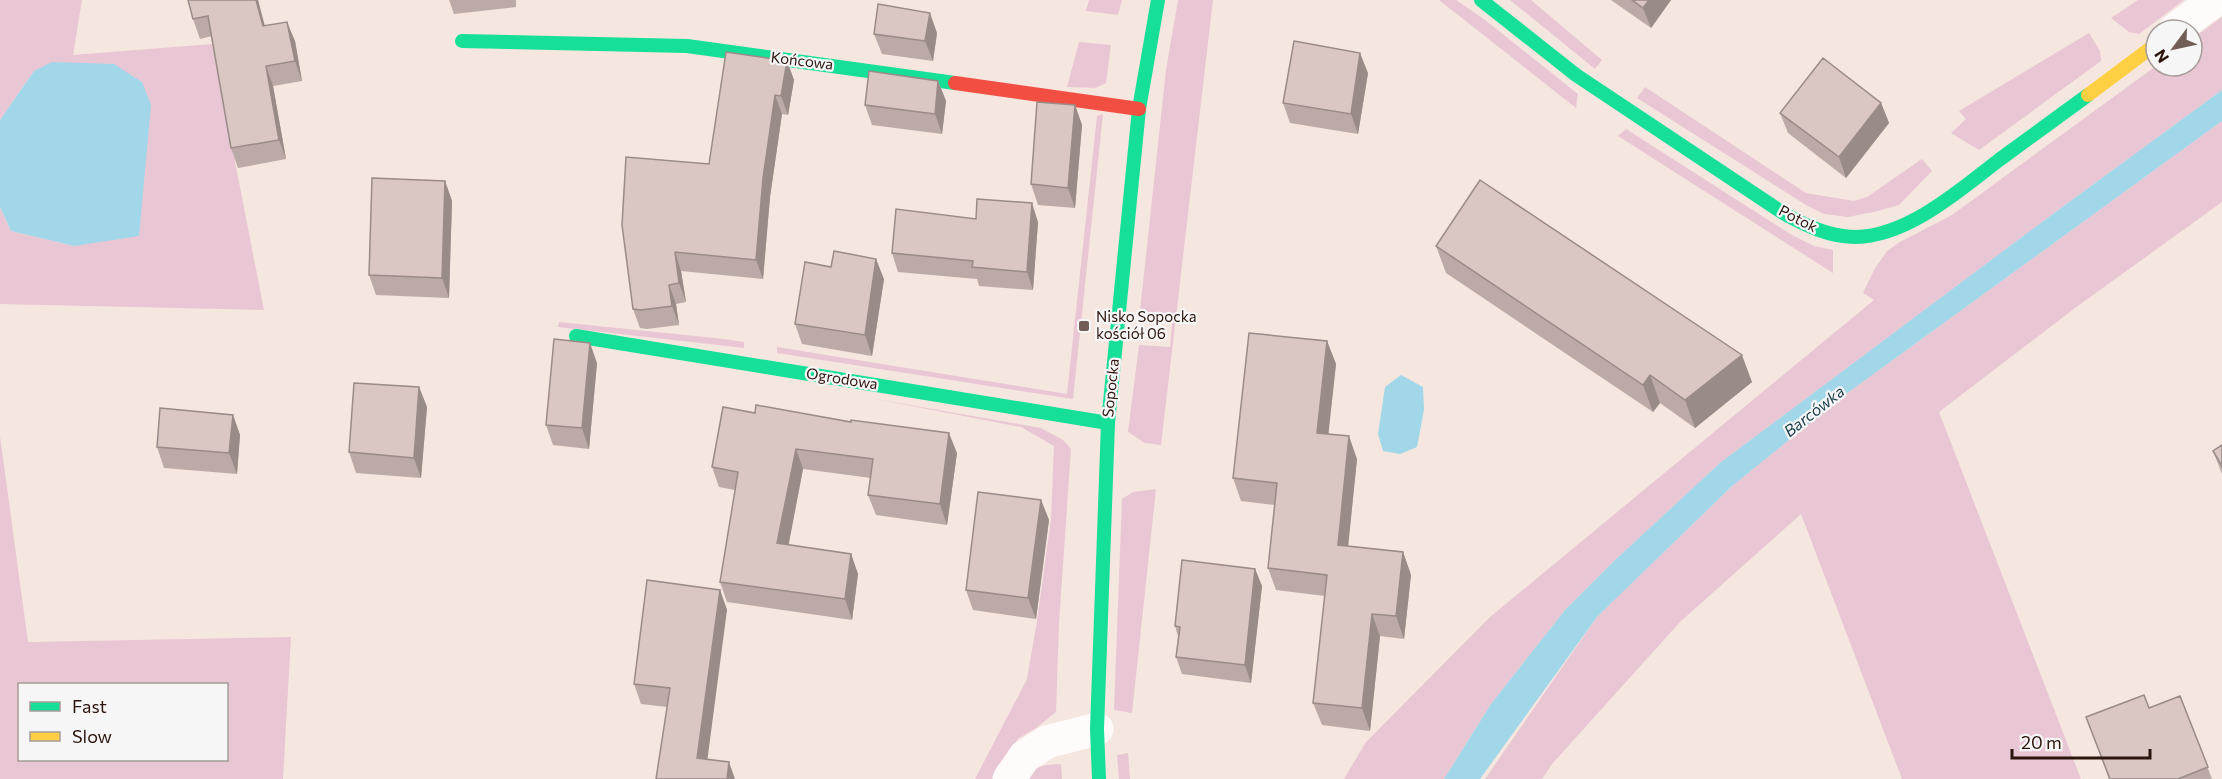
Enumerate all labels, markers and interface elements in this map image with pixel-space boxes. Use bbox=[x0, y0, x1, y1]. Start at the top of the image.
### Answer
north arrow bbox=[2144, 18, 2204, 78]
text: N bbox=[2150, 46, 2172, 67]
street label: Końcowa bbox=[770, 47, 834, 73]
street label: Potok bbox=[1776, 201, 1821, 235]
place label: Nisko Sopocka kościół 06 bbox=[1096, 307, 1197, 342]
marker: Nisko Sopocka kościół 06 bbox=[1077, 319, 1091, 333]
street label: Sopocka bbox=[1098, 358, 1122, 418]
street label: Ogrodowa bbox=[805, 363, 879, 393]
water label: Barcówka bbox=[1780, 381, 1848, 440]
legend bbox=[18, 683, 228, 761]
text: Fast bbox=[72, 695, 107, 717]
scale bar bbox=[2012, 722, 2150, 760]
text: Slow bbox=[72, 725, 112, 747]
text: 20 m bbox=[2021, 731, 2062, 753]

